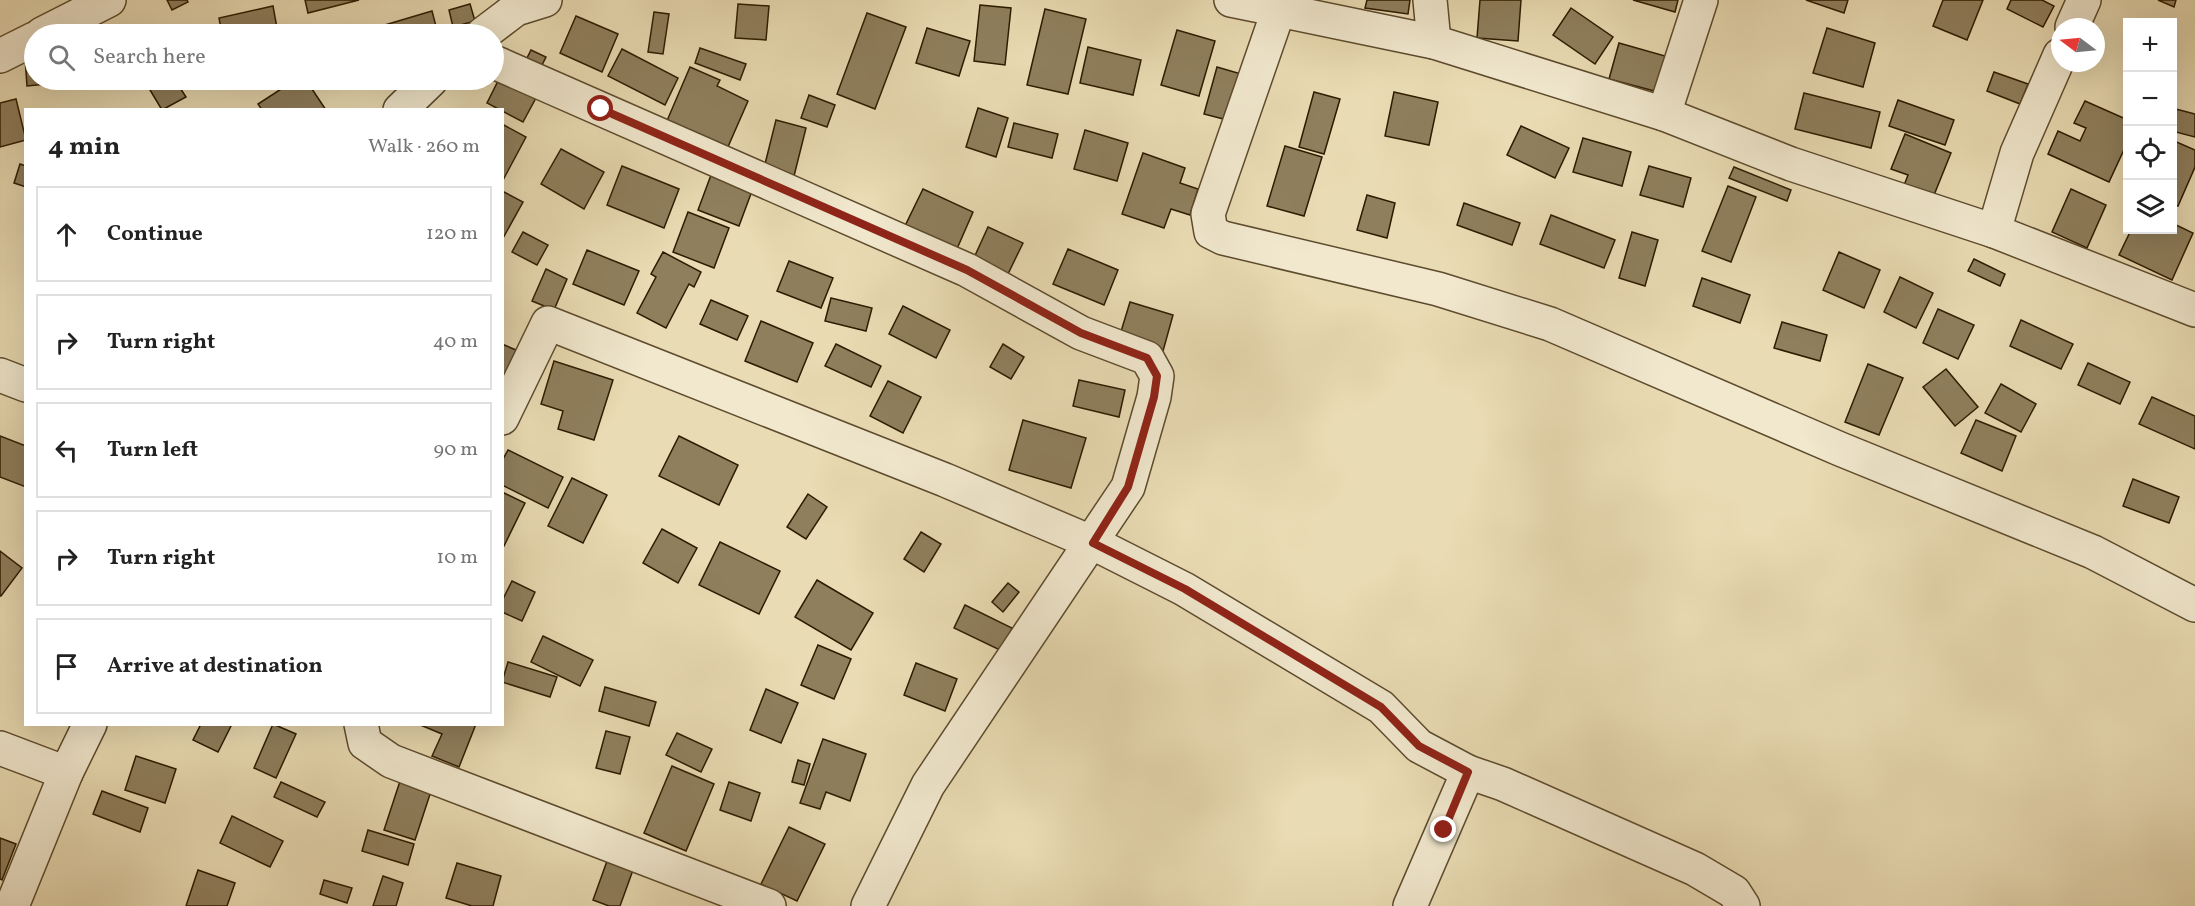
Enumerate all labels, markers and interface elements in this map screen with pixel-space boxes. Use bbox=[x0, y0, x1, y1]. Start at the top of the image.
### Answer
north arrow bbox=[2051, 18, 2105, 72]
map controls bbox=[2123, 18, 2177, 234]
button: + bbox=[2123, 18, 2177, 72]
search box bbox=[24, 24, 504, 90]
icon: search bbox=[45, 41, 78, 74]
text: Search here bbox=[93, 42, 206, 73]
button: − bbox=[2123, 72, 2177, 126]
route start bbox=[587, 95, 613, 121]
button: locate bbox=[2123, 126, 2177, 180]
text: 4 min bbox=[48, 129, 120, 165]
text: Walk · 260 m bbox=[368, 133, 480, 161]
button: layers bbox=[2123, 180, 2177, 234]
icon: ahead bbox=[50, 218, 83, 251]
text: Continue bbox=[107, 219, 203, 250]
text: 120 m bbox=[426, 220, 478, 248]
icon: right bbox=[50, 326, 83, 359]
text: Turn right bbox=[107, 327, 215, 358]
text: 40 m bbox=[433, 328, 478, 356]
icon: left bbox=[50, 434, 83, 467]
text: Turn left bbox=[107, 435, 198, 466]
text: 90 m bbox=[434, 436, 478, 464]
icon: right bbox=[50, 542, 83, 575]
text: Turn right bbox=[107, 543, 215, 574]
text: 10 m bbox=[437, 544, 478, 572]
icon: arrive bbox=[50, 650, 83, 683]
text: Arrive at destination bbox=[107, 651, 323, 682]
route end bbox=[1430, 816, 1456, 842]

